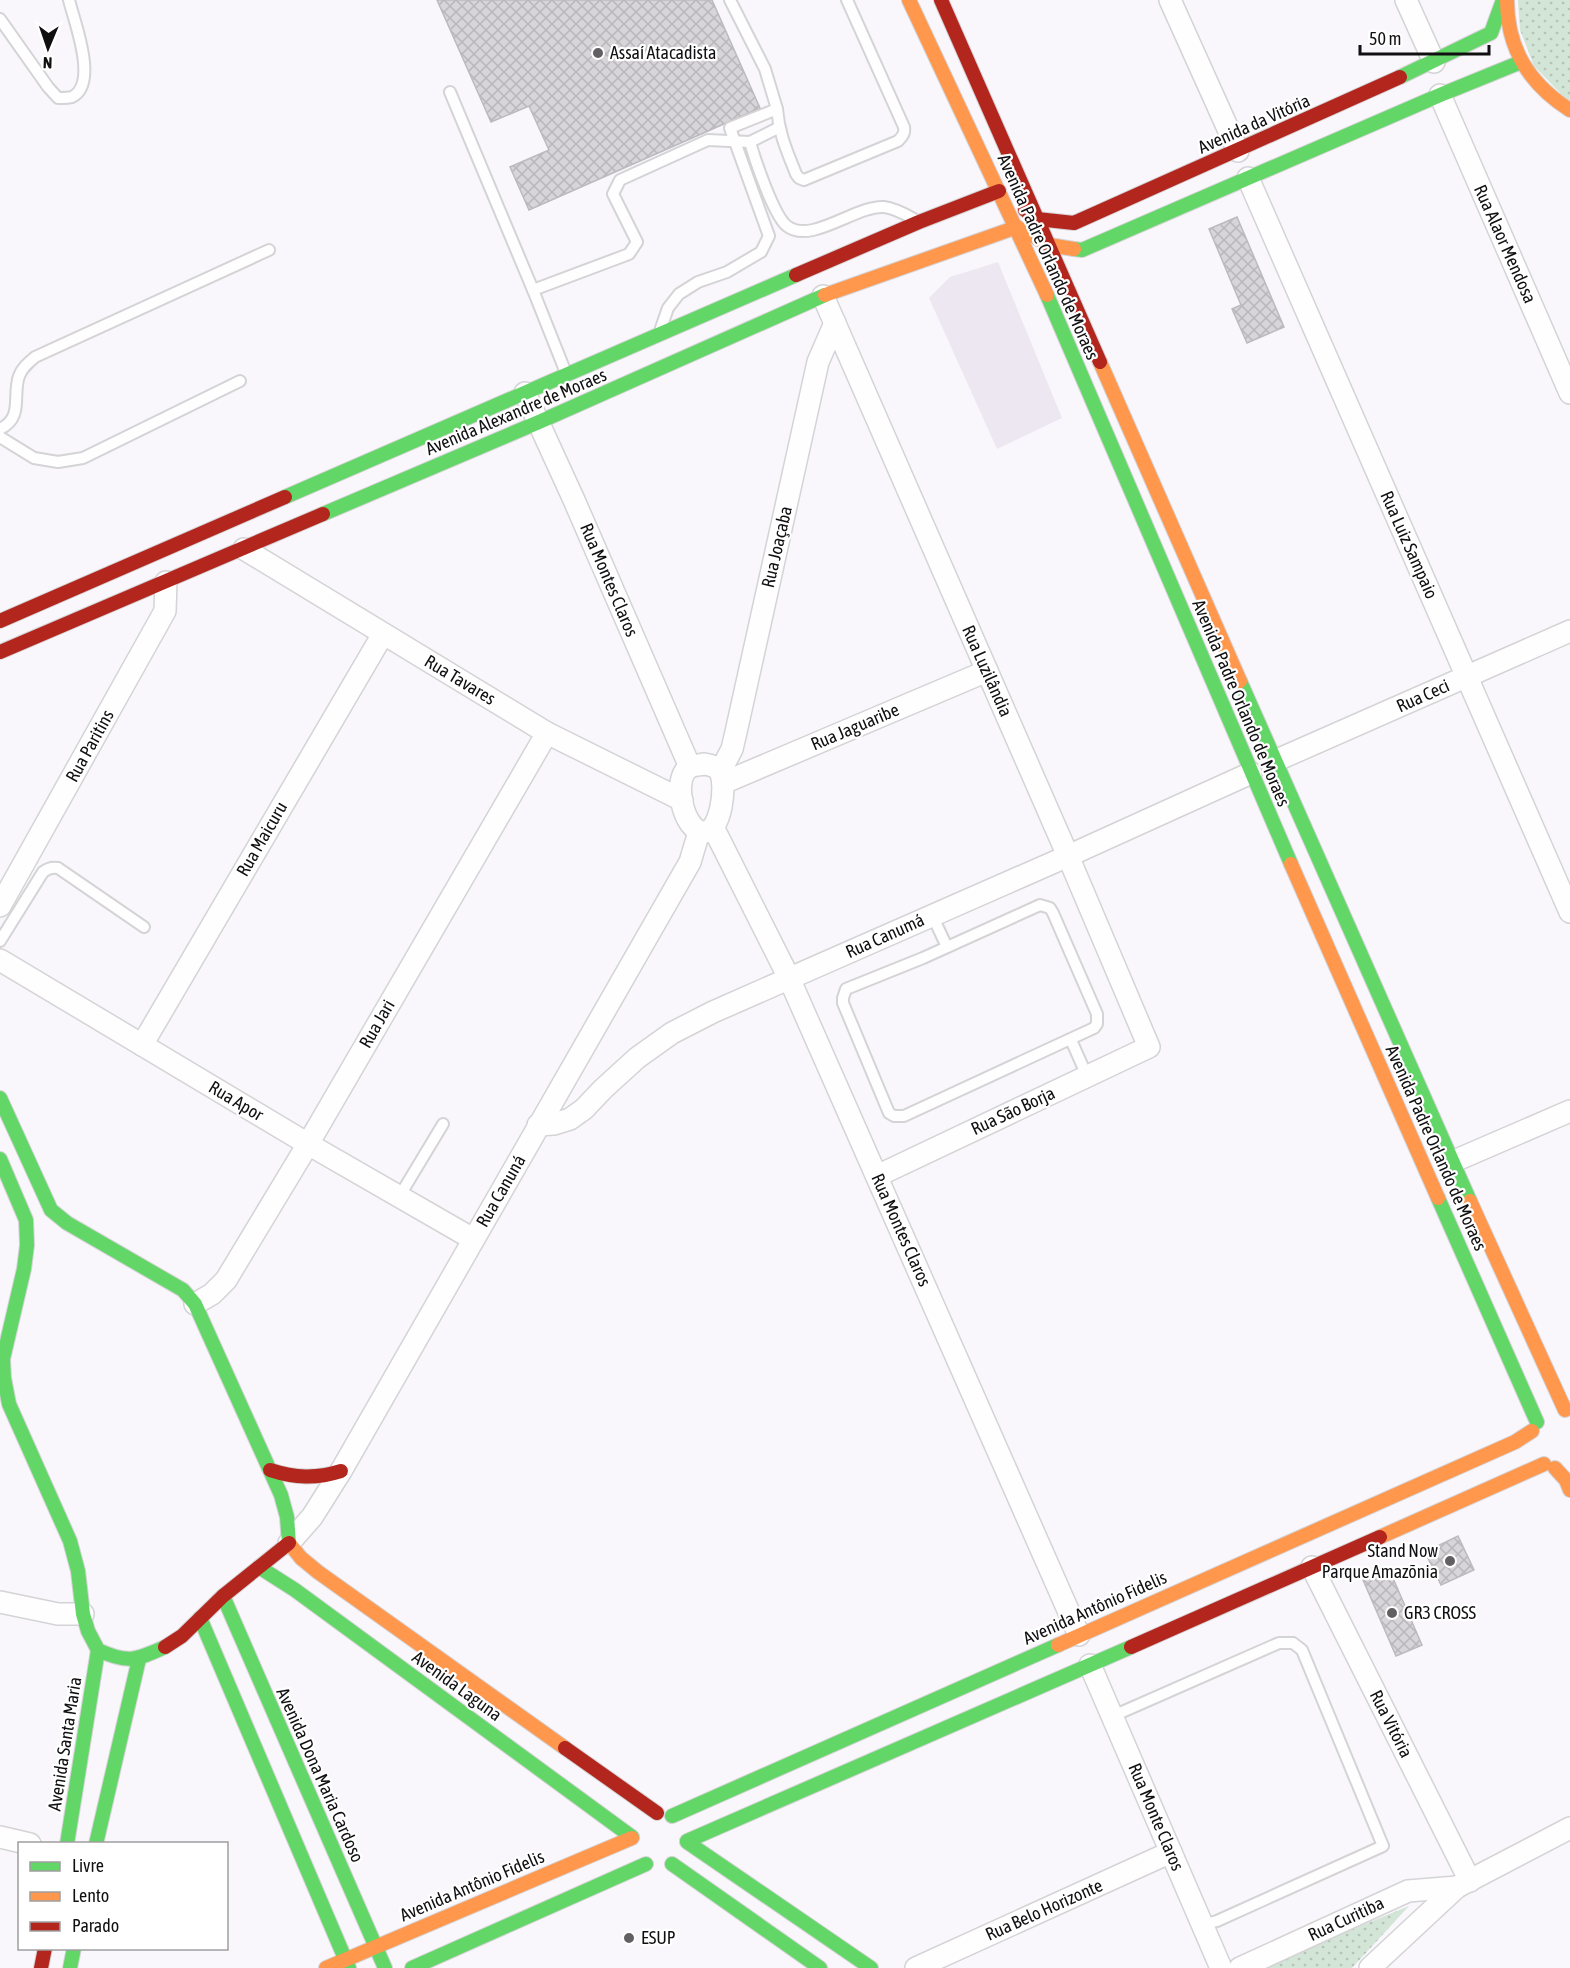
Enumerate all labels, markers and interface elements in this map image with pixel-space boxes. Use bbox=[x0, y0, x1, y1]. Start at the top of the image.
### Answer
north arrow bbox=[18, 18, 78, 78]
scale bar bbox=[1360, 18, 1489, 56]
text: 50 m bbox=[1369, 28, 1401, 49]
place label: Assaí Atacadista bbox=[610, 42, 717, 63]
marker: Assaí Atacadista bbox=[591, 46, 605, 60]
text: N bbox=[42, 54, 53, 72]
street label: Avenida da Vitória bbox=[1195, 90, 1313, 158]
street label: Avenida Padre Orlando de Moraes bbox=[994, 151, 1103, 363]
street label: Rua Alaor Mendosa bbox=[1470, 181, 1541, 306]
street label: Avenida Alexandre de Moraes bbox=[422, 364, 609, 459]
street label: Rua Luiz Sampaio bbox=[1376, 488, 1443, 602]
street label: Rua Joaçaba bbox=[757, 504, 796, 590]
street label: Rua Montes Claros bbox=[576, 520, 643, 640]
street label: Avenida Padre Orlando de Moraes bbox=[1188, 596, 1295, 809]
street label: Rua Luzilândia bbox=[958, 622, 1017, 720]
street label: Rua Tavares bbox=[421, 650, 500, 709]
street label: Rua Ceci bbox=[1393, 675, 1452, 716]
street label: Rua Jaguaribe bbox=[808, 699, 902, 754]
street label: Rua Paritins bbox=[61, 706, 118, 785]
street label: Rua Maicuru bbox=[232, 798, 291, 880]
street label: Rua Canumá bbox=[842, 909, 927, 962]
street label: Rua Jari bbox=[354, 996, 399, 1052]
street label: Avenida Padre Orlando de Moraes bbox=[1382, 1042, 1491, 1254]
street label: Rua Apor bbox=[205, 1076, 268, 1125]
street label: Rua São Borja bbox=[967, 1082, 1058, 1139]
street label: Rua Canuná bbox=[472, 1151, 530, 1230]
street label: Rua Montes Claros bbox=[867, 1170, 936, 1289]
place label: Stand Now Parque Amazõnia bbox=[1322, 1540, 1438, 1582]
marker: Stand Now Parque Amazõnia bbox=[1443, 1554, 1457, 1568]
street label: Avenida Antônio Fidelis bbox=[1020, 1567, 1170, 1649]
place label: GR3 CROSS bbox=[1404, 1602, 1476, 1623]
marker: GR3 CROSS bbox=[1385, 1606, 1399, 1620]
street label: Avenida Laguna bbox=[409, 1646, 506, 1725]
street label: Avenida Santa Maria bbox=[44, 1675, 85, 1812]
street label: Avenida Dona Maria Cardoso bbox=[272, 1684, 368, 1865]
street label: Rua Vitória bbox=[1366, 1687, 1417, 1761]
street label: Rua Monte Claros bbox=[1124, 1760, 1189, 1874]
legend bbox=[18, 1842, 228, 1950]
street label: Avenida Antônio Fidelis bbox=[397, 1846, 547, 1925]
text: Livre bbox=[72, 1855, 104, 1876]
street label: Rua Belo Horizonte bbox=[982, 1874, 1106, 1945]
text: Lento bbox=[72, 1885, 109, 1906]
street label: Rua Curitiba bbox=[1305, 1892, 1387, 1945]
text: Parado bbox=[72, 1915, 119, 1936]
place label: ESUP bbox=[641, 1927, 676, 1948]
marker: ESUP bbox=[622, 1931, 636, 1945]

